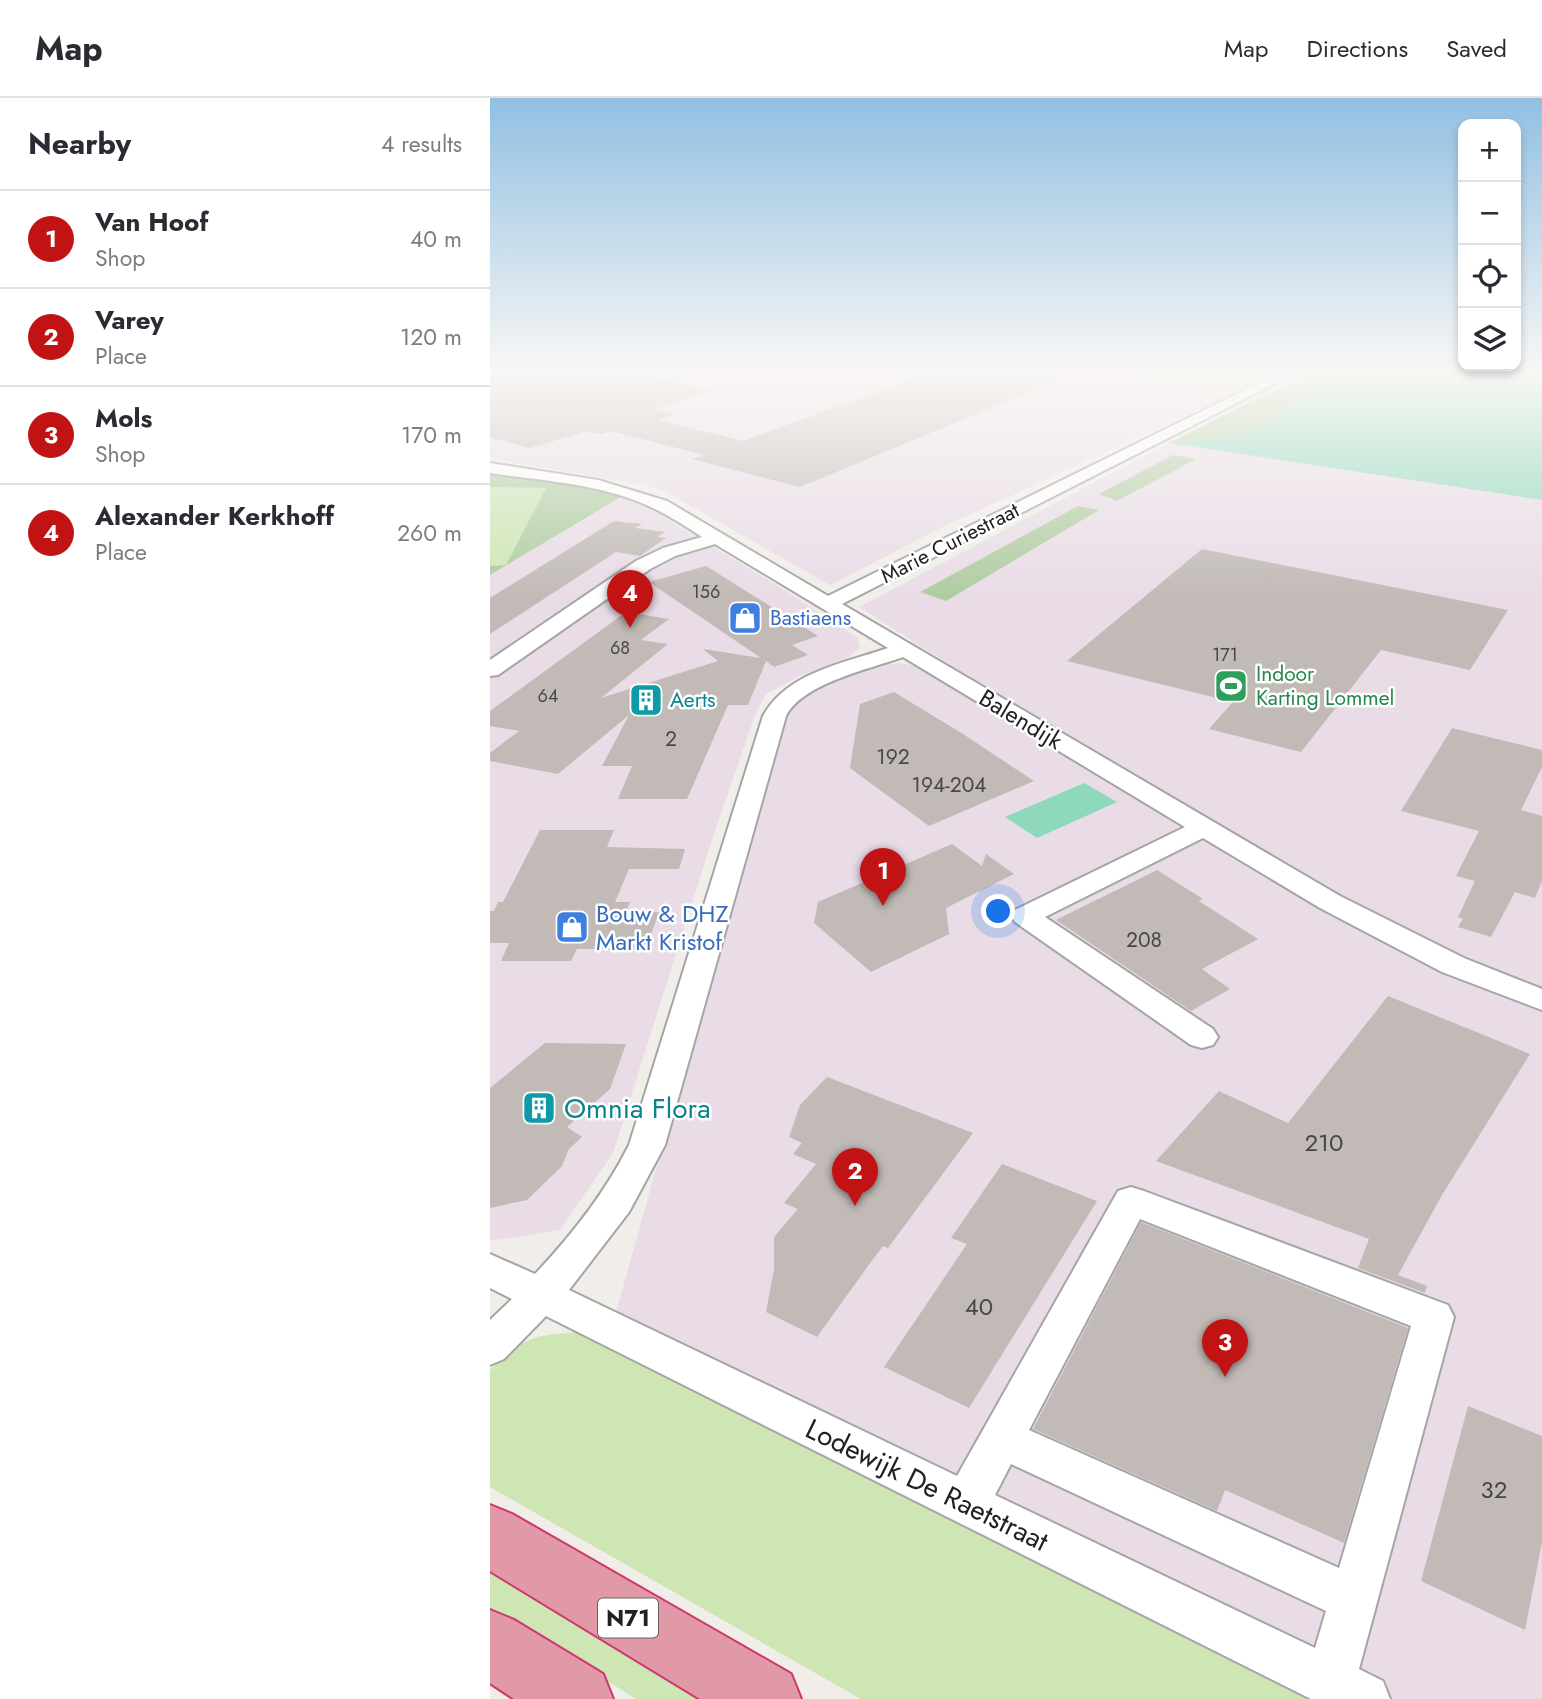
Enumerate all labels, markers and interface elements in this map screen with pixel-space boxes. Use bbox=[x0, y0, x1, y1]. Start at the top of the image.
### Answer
text: Map bbox=[35, 25, 103, 72]
text: Map bbox=[1224, 31, 1269, 66]
text: Directions bbox=[1307, 31, 1408, 66]
text: Saved bbox=[1446, 31, 1507, 66]
map controls bbox=[1458, 119, 1521, 371]
button: + bbox=[1458, 119, 1521, 182]
text: Nearby bbox=[28, 122, 131, 165]
text: 4 results bbox=[381, 127, 462, 161]
button: − bbox=[1458, 182, 1521, 245]
text: Van Hoof bbox=[95, 203, 208, 241]
text: 1 bbox=[45, 222, 57, 256]
text: 40 m bbox=[410, 222, 462, 256]
text: Shop bbox=[95, 241, 145, 275]
button: locate bbox=[1458, 245, 1521, 308]
text: Varey bbox=[95, 301, 164, 339]
button: layers bbox=[1458, 308, 1521, 371]
text: 2 bbox=[43, 320, 59, 354]
text: 120 m bbox=[400, 320, 462, 354]
text: Place bbox=[95, 339, 147, 373]
text: Mols bbox=[95, 399, 152, 437]
text: 3 bbox=[44, 418, 58, 452]
text: 170 m bbox=[401, 418, 462, 452]
text: Shop bbox=[95, 437, 145, 471]
street label: Marie Curiestraat bbox=[876, 495, 1024, 591]
text: Alexander Kerkhoff bbox=[95, 497, 334, 535]
text: 4 bbox=[43, 516, 59, 550]
text: 260 m bbox=[397, 516, 462, 550]
text: Place bbox=[95, 535, 147, 569]
pin: 4 bbox=[607, 570, 653, 628]
house number: 156 bbox=[692, 579, 720, 605]
shop icon: Bastiaens bbox=[726, 599, 764, 637]
place label: Bastiaens bbox=[770, 603, 851, 633]
house number: 68 bbox=[610, 635, 630, 661]
house number: 171 bbox=[1212, 642, 1238, 668]
place label: Indoor Karting Lommel bbox=[1256, 659, 1394, 713]
sports icon: Indoor Karting Lommel bbox=[1212, 667, 1250, 705]
street label: Balendijk bbox=[973, 680, 1070, 758]
building icon: Aerts bbox=[627, 681, 665, 719]
house number: 64 bbox=[538, 683, 558, 709]
place label: Aerts bbox=[670, 685, 715, 715]
house number: 2 bbox=[665, 724, 677, 754]
house number: 192 bbox=[876, 742, 910, 772]
house number: 194-204 bbox=[912, 770, 987, 800]
pin: 1 bbox=[860, 848, 906, 906]
your location bbox=[981, 894, 1015, 928]
place label: Bouw & DHZ Markt Kristof bbox=[596, 896, 729, 959]
shop icon: Bouw & DHZ Markt Kristof bbox=[553, 908, 591, 946]
house number: 208 bbox=[1126, 925, 1162, 955]
place label: Omnia Flora bbox=[564, 1088, 711, 1129]
building icon: Omnia Flora bbox=[520, 1089, 558, 1127]
house number: 210 bbox=[1305, 1125, 1343, 1160]
pin: 2 bbox=[832, 1148, 878, 1206]
house number: 40 bbox=[965, 1289, 993, 1324]
pin: 3 bbox=[1202, 1319, 1248, 1377]
street label: Lodewijk De Raetstraat bbox=[799, 1408, 1055, 1562]
house number: 32 bbox=[1481, 1472, 1507, 1507]
road number: N71 bbox=[598, 1598, 658, 1638]

